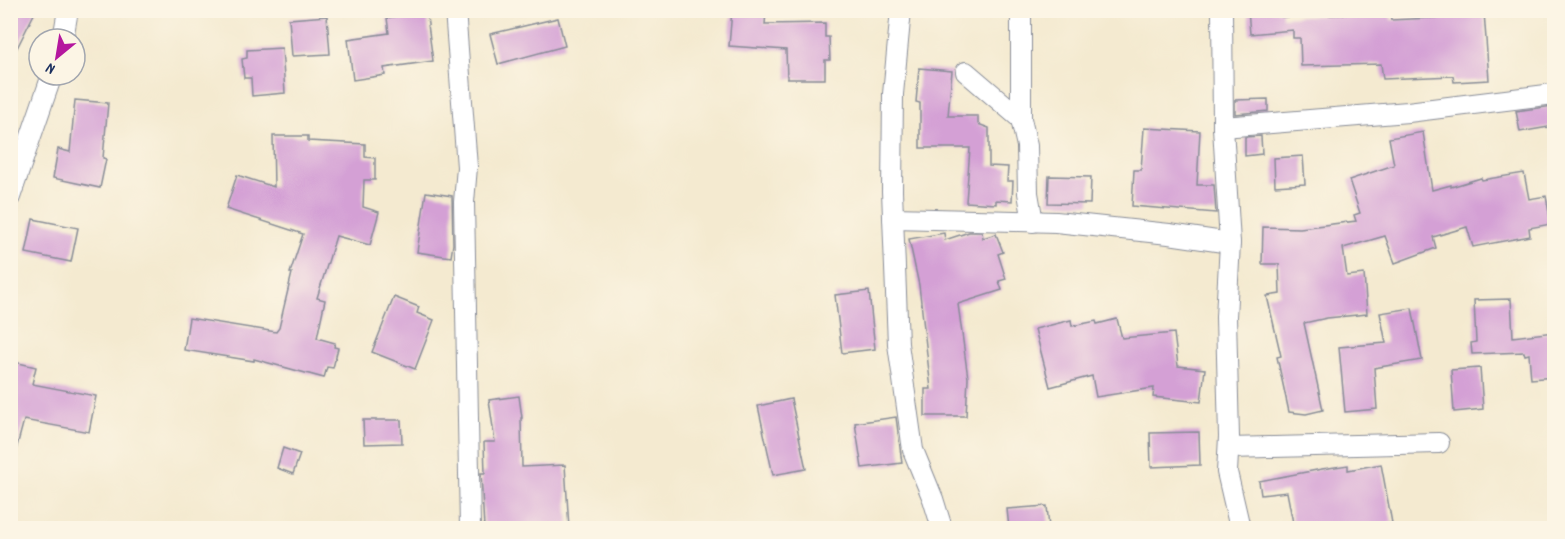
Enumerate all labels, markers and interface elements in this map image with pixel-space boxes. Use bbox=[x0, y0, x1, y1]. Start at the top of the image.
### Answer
north arrow bbox=[27, 27, 87, 87]
text: N bbox=[41, 56, 60, 80]

